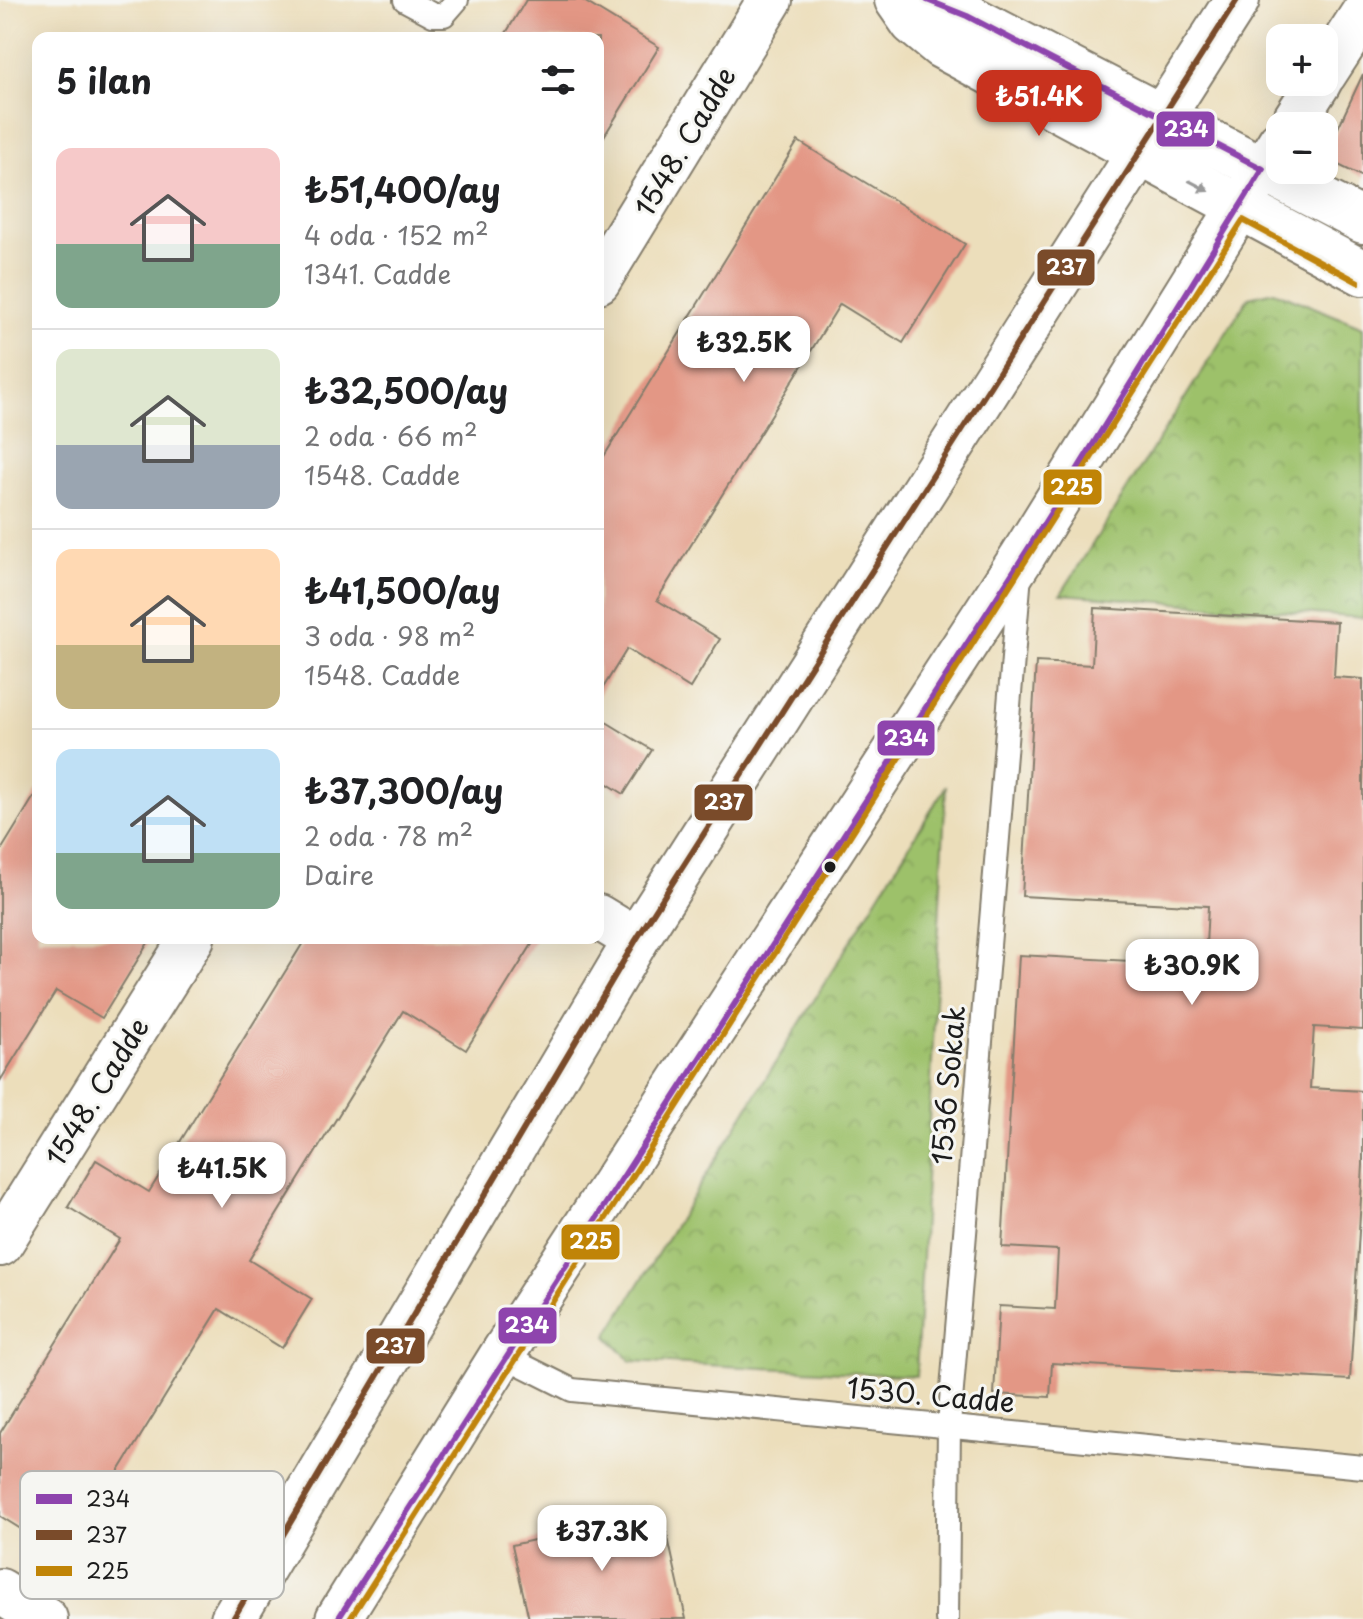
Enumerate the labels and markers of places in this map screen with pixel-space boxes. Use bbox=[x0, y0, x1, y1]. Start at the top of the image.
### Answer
pin: ₺51.4K bbox=[974, 70, 1104, 138]
pin: ₺32.5K bbox=[679, 316, 809, 384]
unlabelled marker bbox=[822, 859, 838, 875]
pin: ₺30.9K bbox=[1127, 939, 1257, 1007]
pin: ₺41.5K bbox=[157, 1142, 287, 1210]
pin: ₺37.3K bbox=[537, 1505, 667, 1573]

